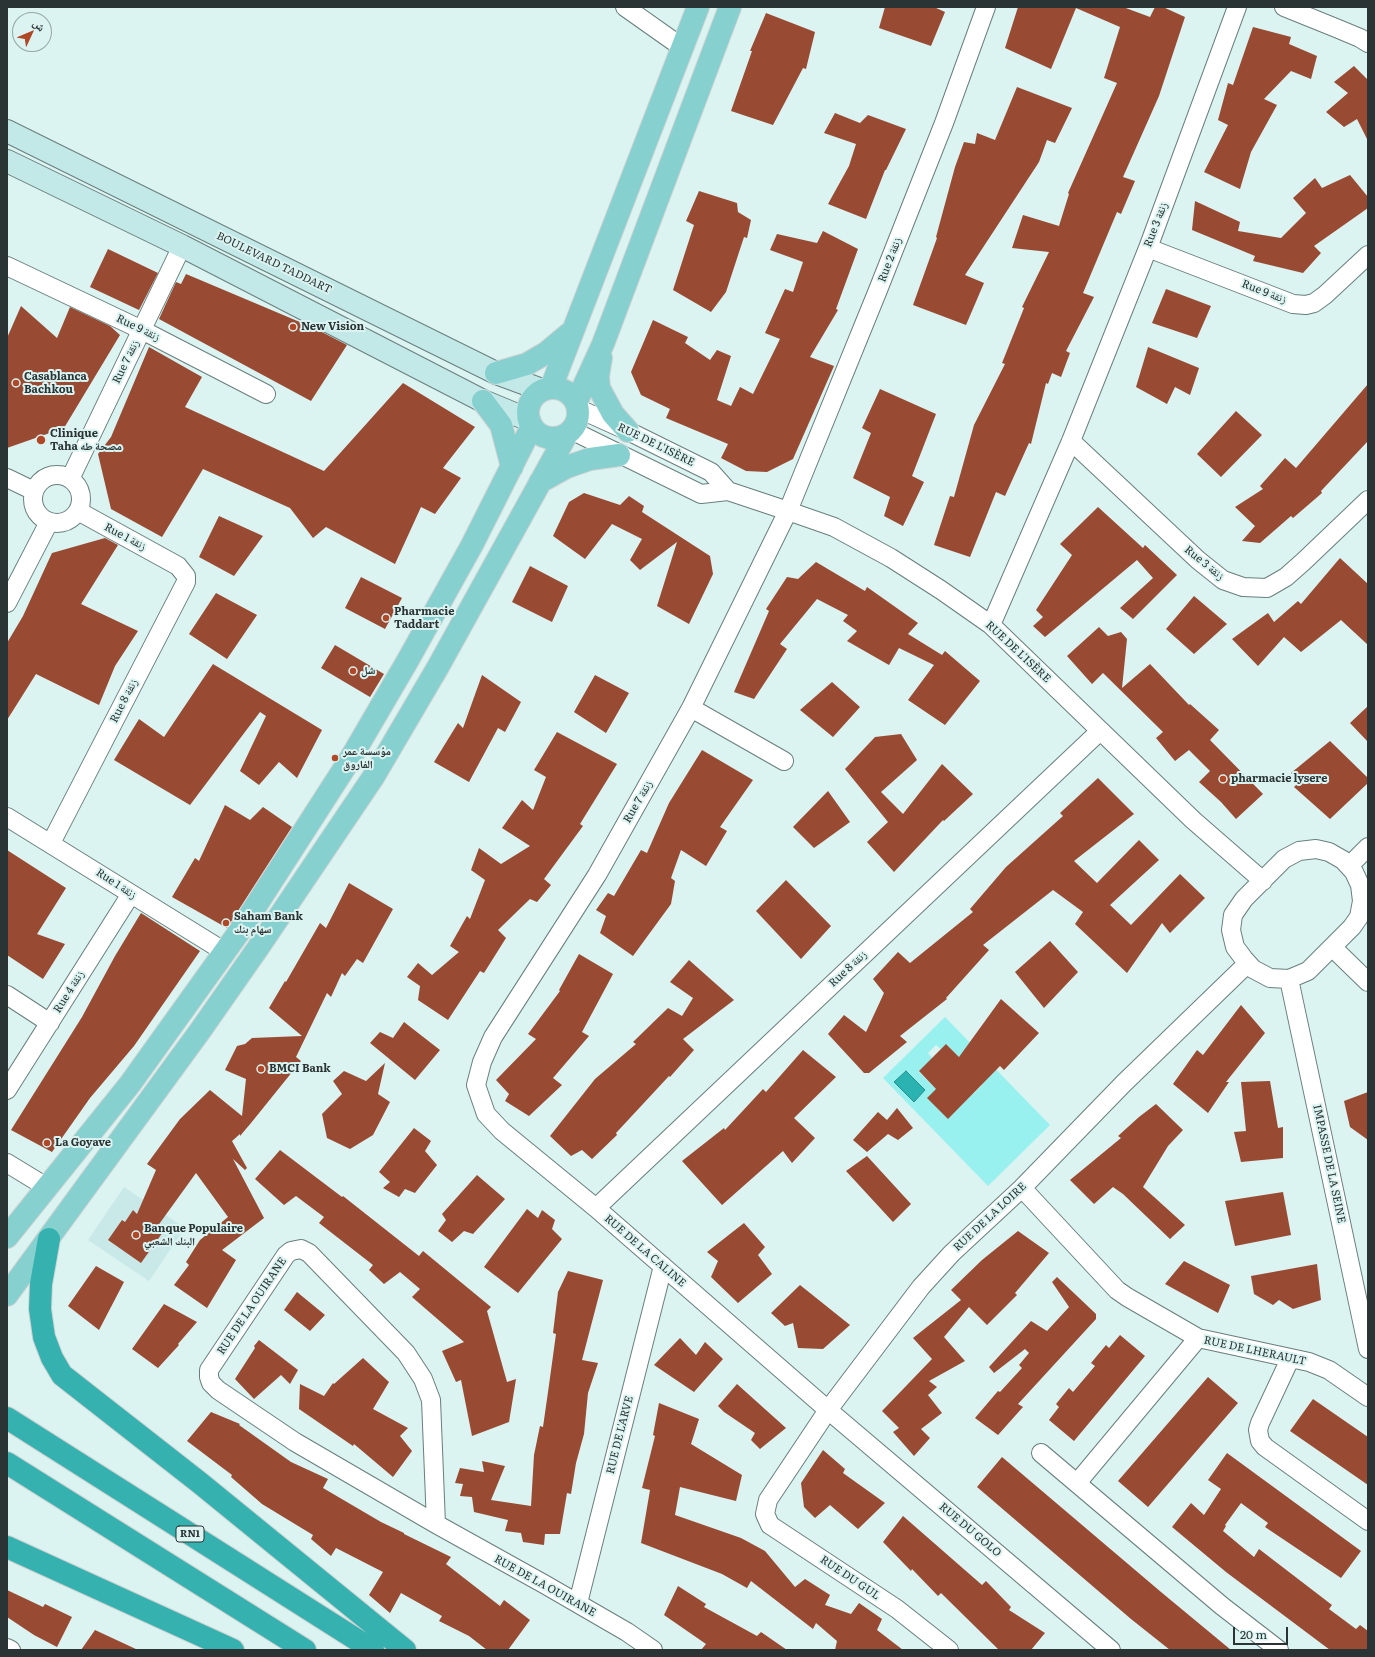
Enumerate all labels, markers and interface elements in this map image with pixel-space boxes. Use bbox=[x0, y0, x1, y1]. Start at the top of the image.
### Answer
north arrow bbox=[12, 12, 52, 52]
text: ش bbox=[30, 15, 50, 34]
street label: Rue 3 زنقة bbox=[1141, 201, 1171, 249]
street label: BOULEVARD TADDART bbox=[214, 229, 334, 297]
street label: Rue 2 زنقة bbox=[875, 236, 905, 284]
street label: Rue 9 زنقة bbox=[1240, 277, 1288, 307]
street label: Rue 9 زنقة bbox=[114, 312, 162, 344]
place label: New Vision bbox=[301, 320, 364, 334]
marker: New Vision bbox=[288, 322, 298, 332]
street label: Rue 7 زنقة bbox=[110, 338, 142, 386]
place label: Casablanca Bachkou bbox=[24, 370, 87, 396]
marker: Casablanca Bachkou bbox=[11, 378, 21, 388]
street label: RUE DE L'ISÈRE bbox=[615, 421, 697, 469]
place label: Clinique Taha مصحة طه bbox=[50, 427, 122, 453]
marker: Clinique Taha مصحة طه bbox=[35, 434, 47, 446]
street label: Rue 1 زنقة bbox=[102, 520, 148, 554]
street label: Rue 3 زنقة bbox=[1182, 543, 1226, 583]
place label: Pharmacie Taddart bbox=[394, 605, 454, 631]
marker: Pharmacie Taddart bbox=[381, 613, 391, 623]
street label: RUE DE L'ISÈRE bbox=[983, 619, 1053, 685]
place label: شل bbox=[361, 664, 375, 678]
marker: شل bbox=[348, 666, 358, 676]
street label: Rue 8 زنقة bbox=[107, 677, 141, 725]
place label: مؤسسة عمر الفاروق bbox=[343, 745, 391, 771]
marker: مؤسسة عمر الفاروق bbox=[330, 753, 340, 763]
place label: pharmacie lysere bbox=[1231, 772, 1327, 786]
marker: pharmacie lysere bbox=[1218, 774, 1228, 784]
street label: Rue 7 زنقة bbox=[621, 779, 655, 825]
street label: Rue 1 زنقة bbox=[93, 866, 139, 902]
place label: Saham Bank سهام بنك bbox=[234, 910, 303, 936]
marker: Saham Bank سهام بنك bbox=[221, 918, 231, 928]
street label: Rue 8 زنقة bbox=[826, 948, 870, 990]
street label: Rue 4 زنقة bbox=[51, 969, 87, 1015]
place label: BMCI Bank bbox=[269, 1062, 331, 1076]
marker: BMCI Bank bbox=[256, 1064, 266, 1074]
street label: IMPASSE DE LA SEINE bbox=[1310, 1103, 1348, 1225]
place label: La Goyave bbox=[55, 1136, 111, 1150]
marker: La Goyave bbox=[42, 1138, 52, 1148]
street label: RUE DE LA LOIRE bbox=[951, 1180, 1029, 1254]
street label: RUE DE LA CALINE bbox=[602, 1212, 688, 1290]
place label: Banque Populaire البنك الشعبي bbox=[144, 1222, 243, 1248]
marker: Banque Populaire البنك الشعبي bbox=[131, 1230, 141, 1240]
street label: RUE DE LA OUIRANE bbox=[215, 1255, 289, 1357]
street label: RUE DE LHERAULT bbox=[1203, 1334, 1307, 1368]
street label: RUE DE L'ARVE bbox=[604, 1394, 636, 1476]
street label: RUE DU GOLO bbox=[936, 1500, 1004, 1560]
road number: RN1 bbox=[176, 1526, 204, 1542]
street label: RUE DE LA OUIRANE bbox=[492, 1553, 598, 1619]
street label: RUE DU GUL bbox=[818, 1553, 882, 1603]
scale bar bbox=[1235, 1619, 1290, 1645]
text: 20 m bbox=[1240, 1625, 1267, 1643]

